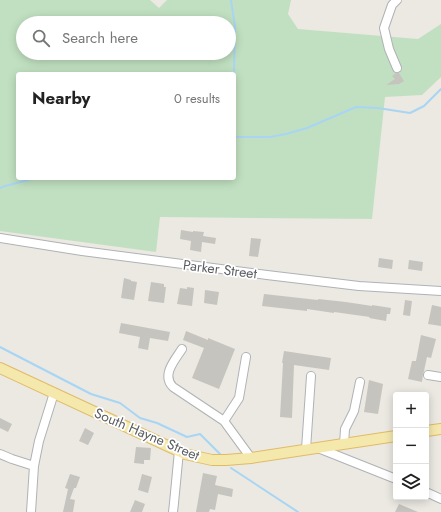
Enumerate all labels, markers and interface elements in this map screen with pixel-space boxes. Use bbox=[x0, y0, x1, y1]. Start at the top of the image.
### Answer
search box bbox=[16, 16, 236, 60]
icon: search bbox=[30, 27, 52, 49]
text: Search here bbox=[62, 27, 138, 49]
text: Nearby bbox=[32, 86, 90, 110]
text: 0 results bbox=[174, 89, 220, 108]
street label: Parker Street bbox=[182, 255, 259, 284]
map controls bbox=[393, 392, 429, 500]
button: + bbox=[393, 392, 429, 428]
street label: South Hayne Street bbox=[91, 403, 203, 465]
button: − bbox=[393, 428, 429, 464]
button: layers bbox=[393, 464, 429, 500]

